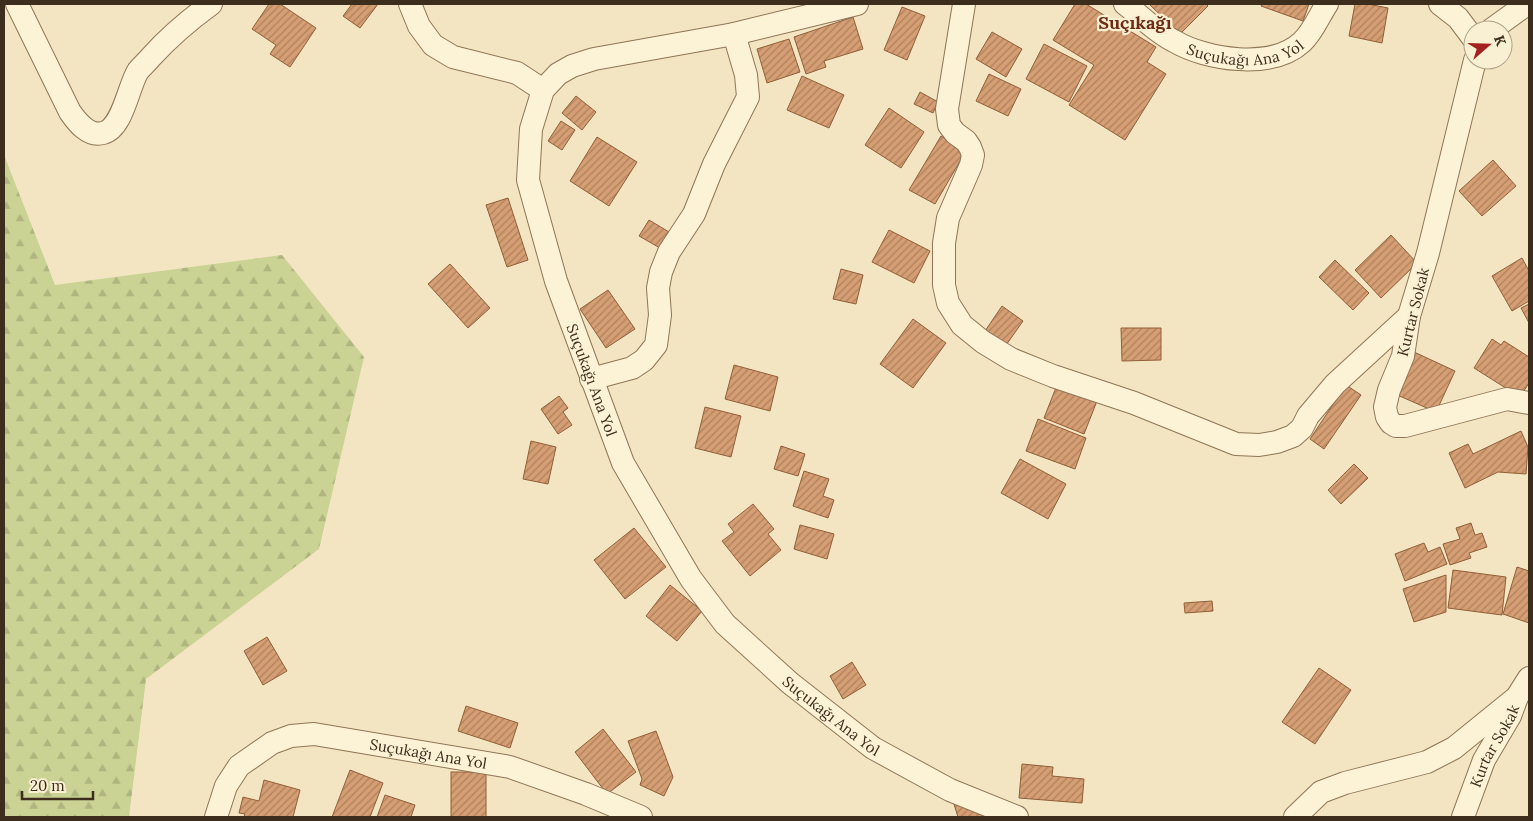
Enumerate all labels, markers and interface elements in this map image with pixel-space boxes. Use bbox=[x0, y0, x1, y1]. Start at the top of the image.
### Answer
district label: Suçıkağı bbox=[1098, 11, 1172, 34]
north arrow bbox=[1463, 20, 1513, 70]
text: K bbox=[1490, 33, 1510, 48]
street label: Suçukağı Ana Yol bbox=[1184, 36, 1307, 69]
street label: Kurtar Sokak bbox=[1393, 266, 1433, 358]
street label: Suçukağı Ana Yol bbox=[563, 321, 622, 439]
street label: Suçukağı Ana Yol bbox=[779, 672, 883, 759]
street label: Kurtar Sokak bbox=[1465, 702, 1523, 790]
street label: Suçukağı Ana Yol bbox=[368, 734, 488, 772]
scale bar bbox=[22, 768, 94, 800]
text: 20 m bbox=[30, 776, 65, 795]

